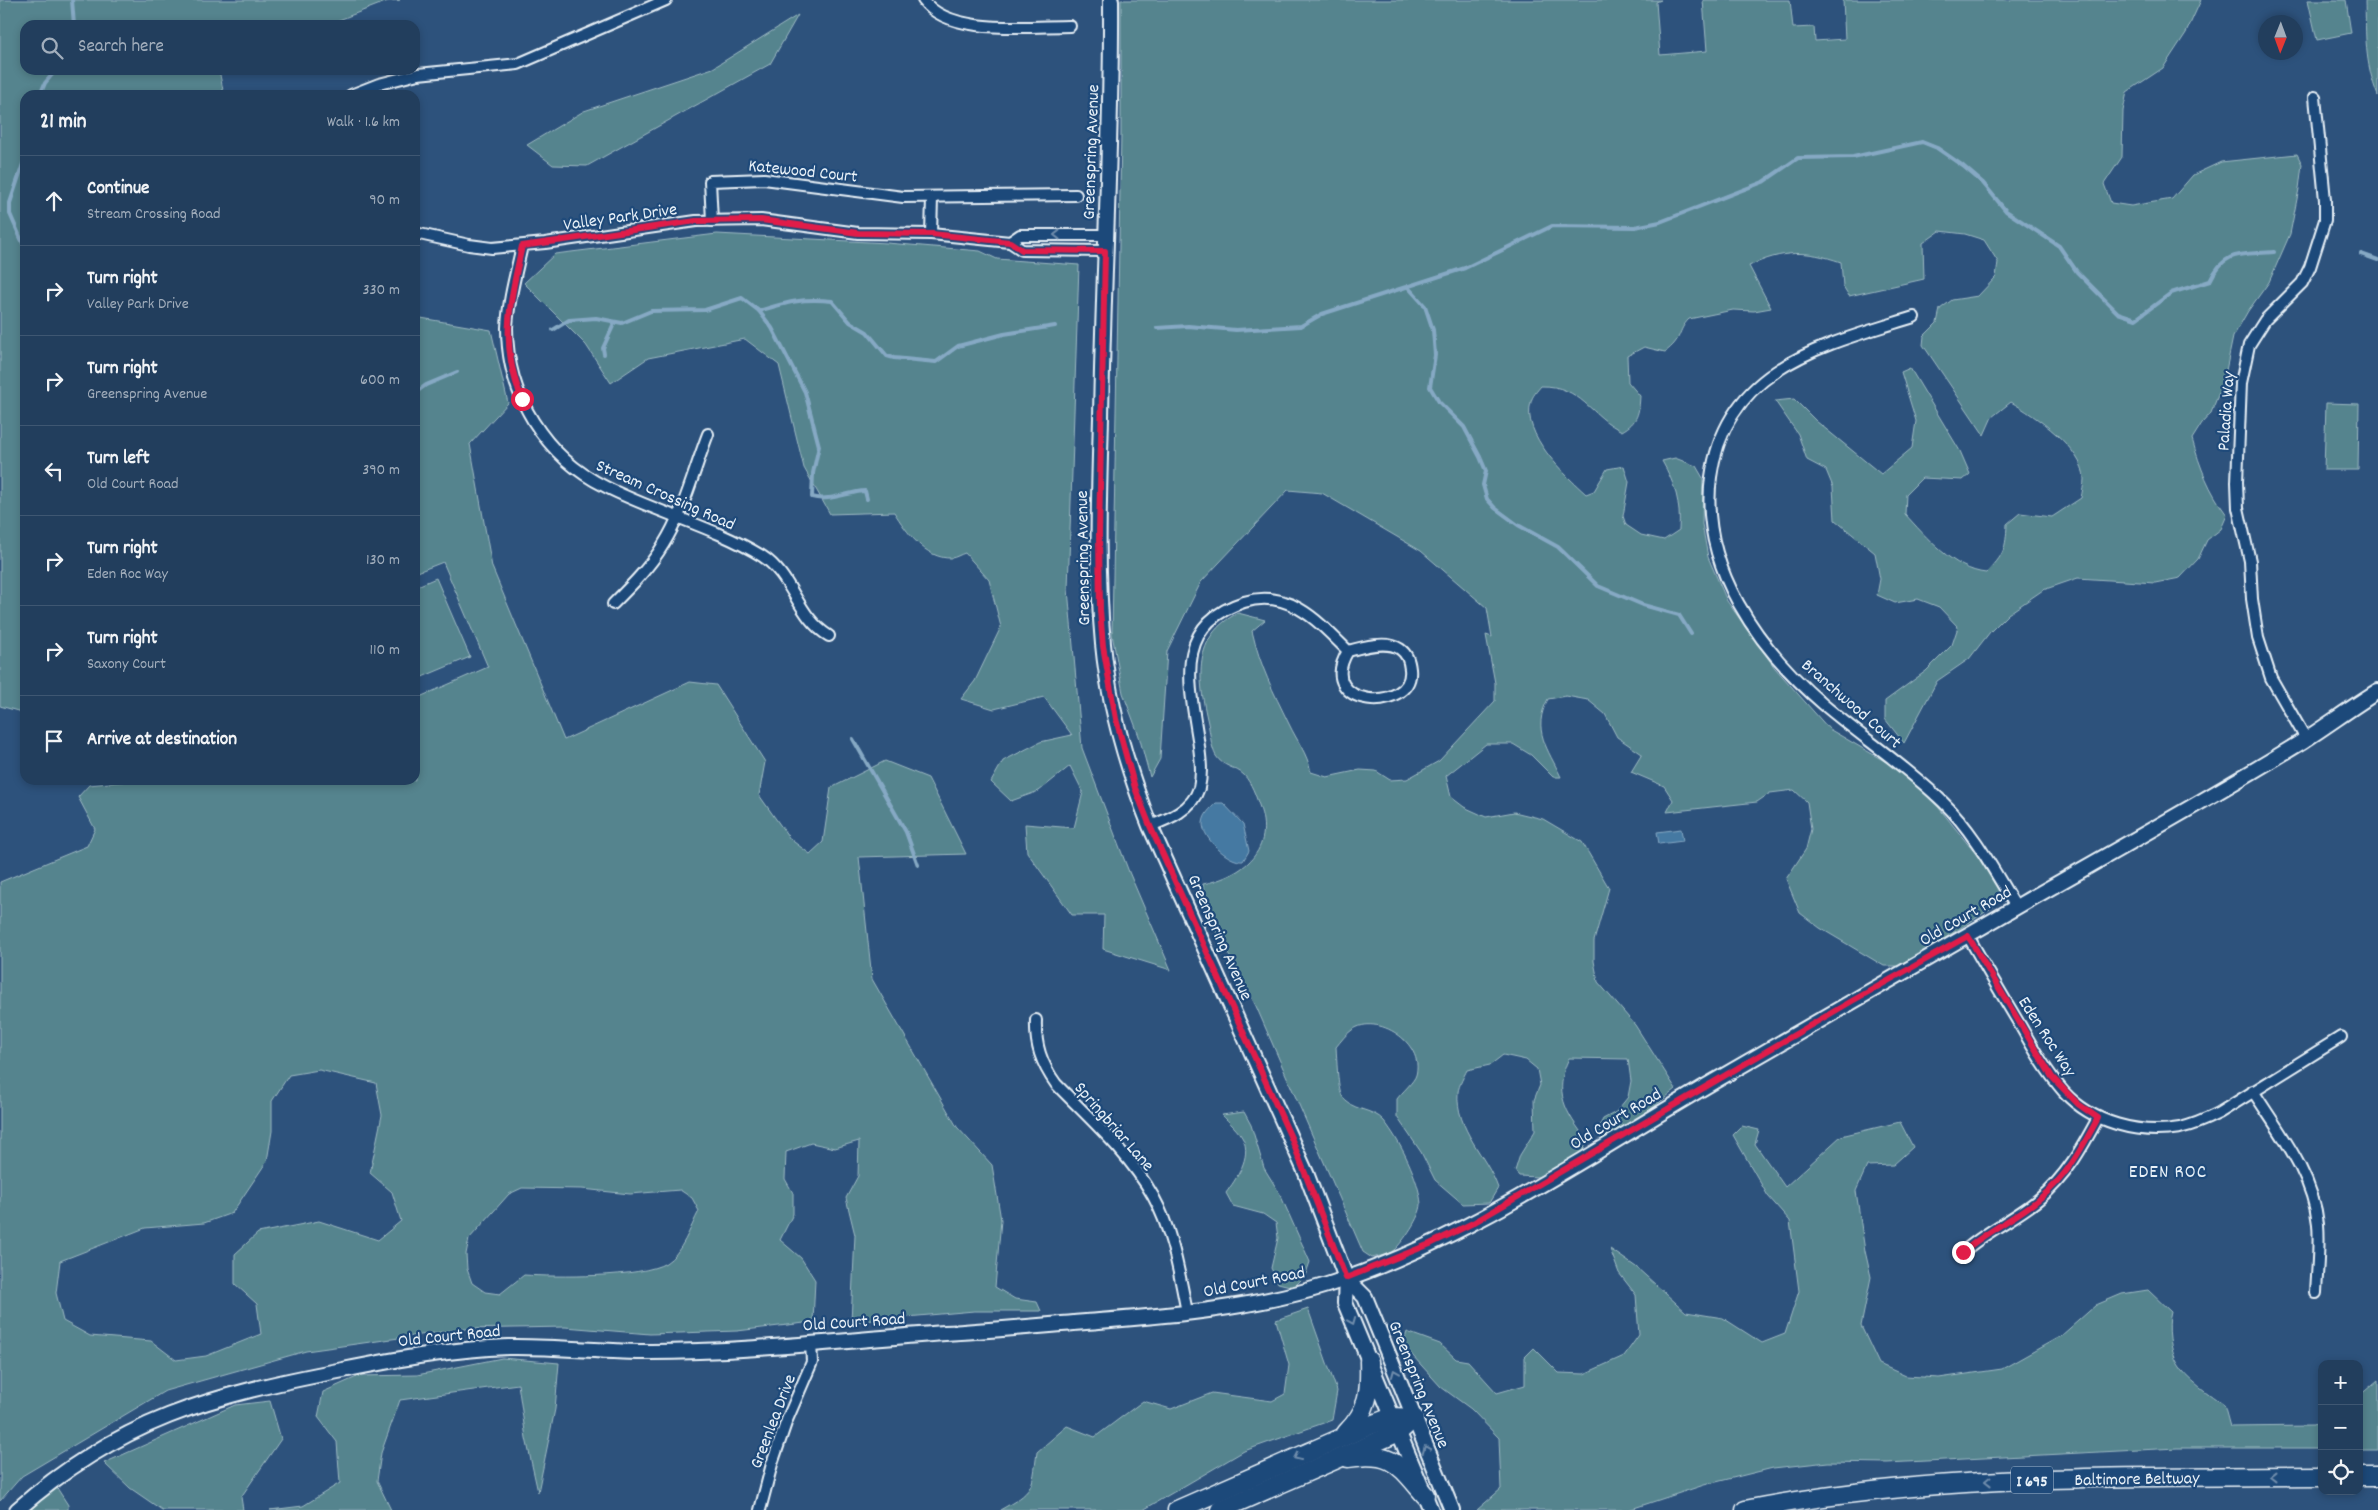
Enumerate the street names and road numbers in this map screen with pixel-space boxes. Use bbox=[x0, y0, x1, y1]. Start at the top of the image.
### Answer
street label: Greenspring Avenue bbox=[1078, 84, 1107, 220]
street label: Katewood Court bbox=[747, 154, 859, 191]
street label: Valley Park Drive bbox=[562, 198, 679, 239]
street label: Paladia Way bbox=[2212, 370, 2243, 452]
street label: Stream Crossing Road bbox=[591, 454, 739, 538]
street label: Greenspring Avenue bbox=[1071, 490, 1098, 626]
street label: Branchwood Court bbox=[1795, 654, 1906, 756]
street label: Greenspring Avenue bbox=[1180, 871, 1258, 1005]
street label: Old Court Road bbox=[1915, 881, 2017, 954]
street label: Eden Roc Way bbox=[2011, 992, 2082, 1083]
street label: Springbriar Lane bbox=[1067, 1077, 1159, 1178]
street label: Old Court Road bbox=[1566, 1083, 1667, 1157]
street label: Old Court Road bbox=[1202, 1261, 1307, 1306]
street label: Old Court Road bbox=[802, 1307, 906, 1340]
street label: Greenspring Avenue bbox=[1381, 1318, 1455, 1452]
street label: Old Court Road bbox=[397, 1320, 502, 1355]
street label: Greenlea Drive bbox=[745, 1371, 804, 1473]
road number: I 695 bbox=[2011, 1466, 2053, 1494]
street label: Baltimore Beltway bbox=[2074, 1467, 2200, 1494]

